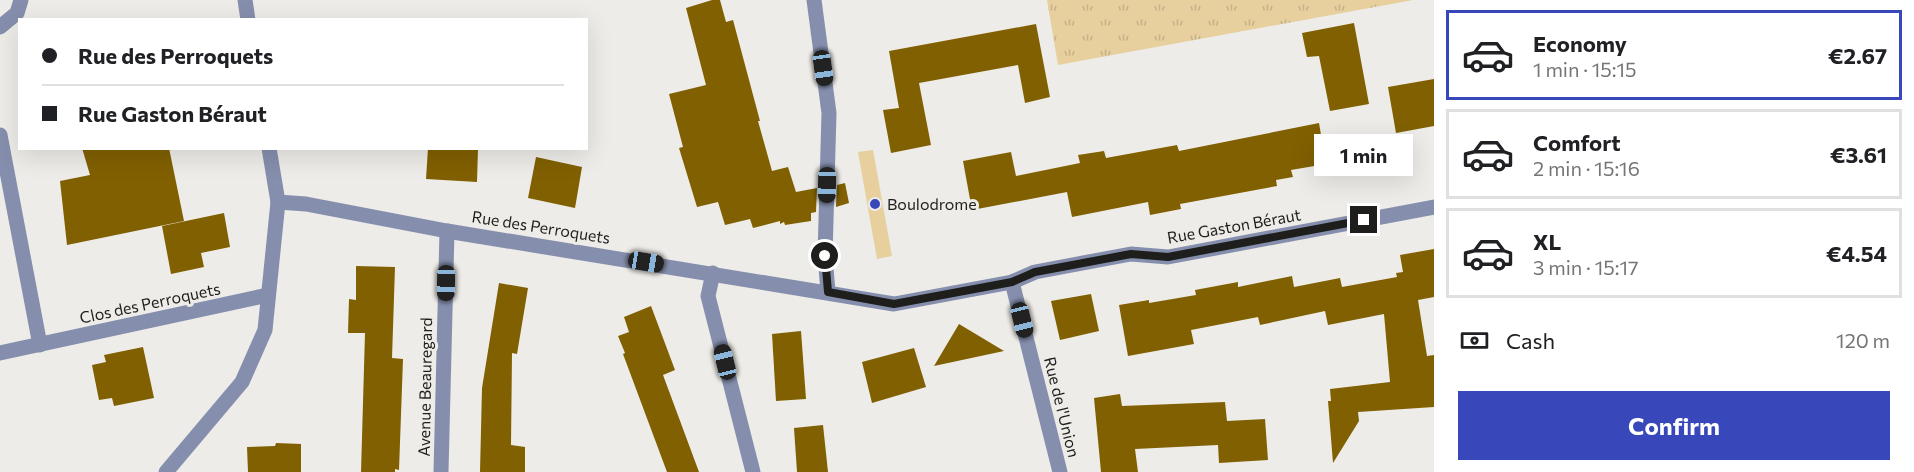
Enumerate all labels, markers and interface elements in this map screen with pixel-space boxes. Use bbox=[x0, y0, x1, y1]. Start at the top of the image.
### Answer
icon: car bbox=[1461, 28, 1515, 82]
text: Economy bbox=[1533, 30, 1627, 57]
text: Rue des Perroquets bbox=[78, 42, 273, 69]
text: €2.67 bbox=[1828, 42, 1887, 69]
car bbox=[812, 49, 834, 87]
text: 1 min · 15:15 bbox=[1533, 57, 1637, 81]
text: Rue Gaston Béraut bbox=[78, 100, 267, 127]
icon: car bbox=[1461, 127, 1515, 181]
text: Comfort bbox=[1533, 129, 1621, 156]
callout: 1 min bbox=[1314, 133, 1414, 175]
text: €3.61 bbox=[1830, 141, 1887, 168]
text: 1 min bbox=[1340, 143, 1387, 167]
text: 2 min · 15:16 bbox=[1533, 156, 1640, 180]
car bbox=[818, 167, 836, 203]
place label: Boulodrome bbox=[887, 194, 977, 213]
marker: Boulodrome bbox=[868, 197, 882, 211]
street label: Rue Gaston Béraut bbox=[1166, 204, 1303, 247]
street label: Rue des Perroquets bbox=[471, 206, 612, 247]
route end bbox=[1350, 206, 1377, 233]
icon: car bbox=[1461, 226, 1515, 280]
text: XL bbox=[1533, 228, 1561, 255]
text: €4.54 bbox=[1826, 240, 1887, 267]
route start bbox=[811, 242, 838, 269]
car bbox=[627, 250, 665, 274]
text: 3 min · 15:17 bbox=[1533, 255, 1639, 279]
car bbox=[437, 265, 455, 301]
street label: Clos des Perroquets bbox=[78, 278, 222, 327]
car bbox=[1009, 300, 1035, 340]
street label: Avenue Beauregard bbox=[414, 317, 435, 457]
icon: cash bbox=[1458, 324, 1491, 357]
text: Cash bbox=[1506, 327, 1555, 354]
text: 120 m bbox=[1836, 328, 1890, 352]
car bbox=[712, 342, 738, 382]
street label: Rue de l'Union bbox=[1041, 355, 1084, 459]
button: Confirm bbox=[1458, 391, 1890, 460]

